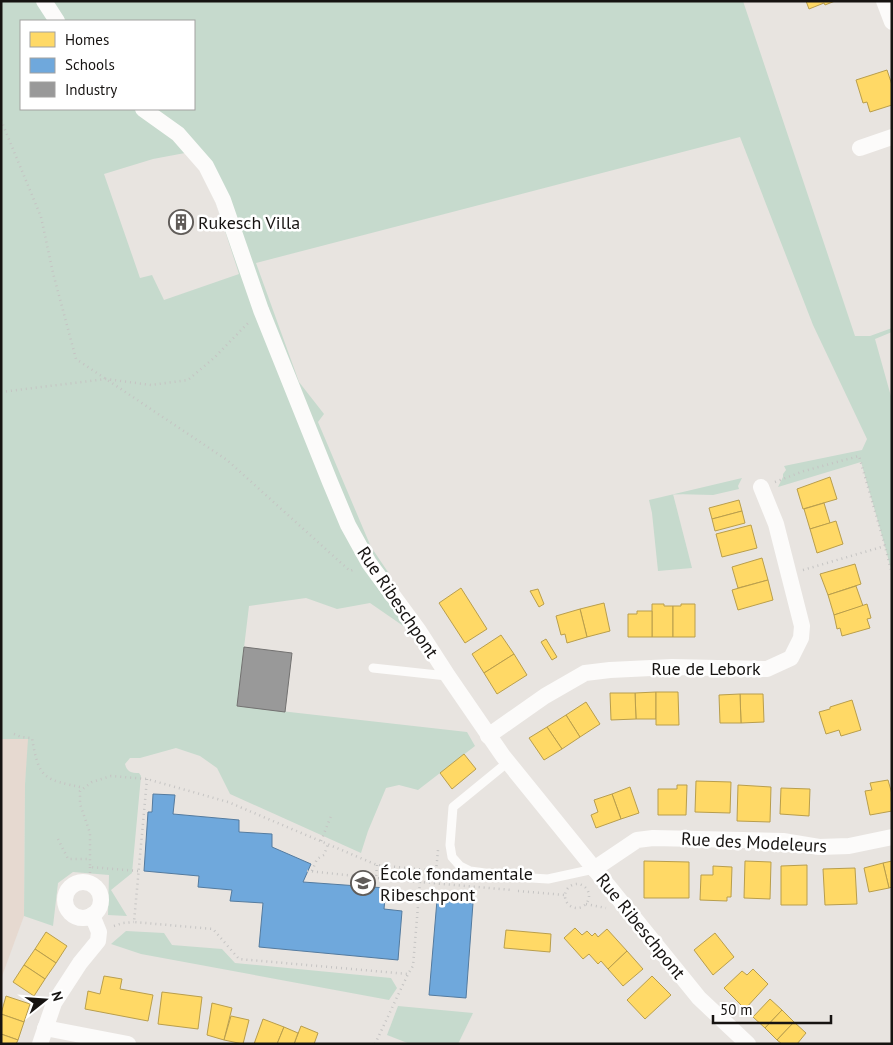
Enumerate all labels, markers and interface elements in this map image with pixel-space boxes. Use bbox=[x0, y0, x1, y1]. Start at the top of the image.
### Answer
legend bbox=[20, 20, 195, 110]
text: Homes bbox=[65, 30, 109, 49]
text: Schools bbox=[65, 55, 115, 74]
text: Industry bbox=[65, 80, 117, 99]
building icon: Rukesch Villa bbox=[168, 209, 194, 235]
place label: Rukesch Villa bbox=[198, 211, 300, 234]
street label: Rue Ribeschpont bbox=[352, 542, 444, 662]
street label: Rue de Lebork bbox=[651, 657, 761, 680]
street label: Rue des Modeleurs bbox=[681, 827, 827, 857]
place label: École fondamentale Ribeschpont bbox=[380, 862, 533, 906]
street label: Rue Ribeschpont bbox=[591, 868, 691, 984]
school or university icon: École fondamentale Ribeschpont bbox=[350, 870, 376, 896]
north arrow bbox=[20, 975, 70, 1025]
text: N bbox=[47, 989, 67, 1003]
scale bar bbox=[713, 992, 830, 1024]
text: 50 m bbox=[720, 1000, 753, 1019]

